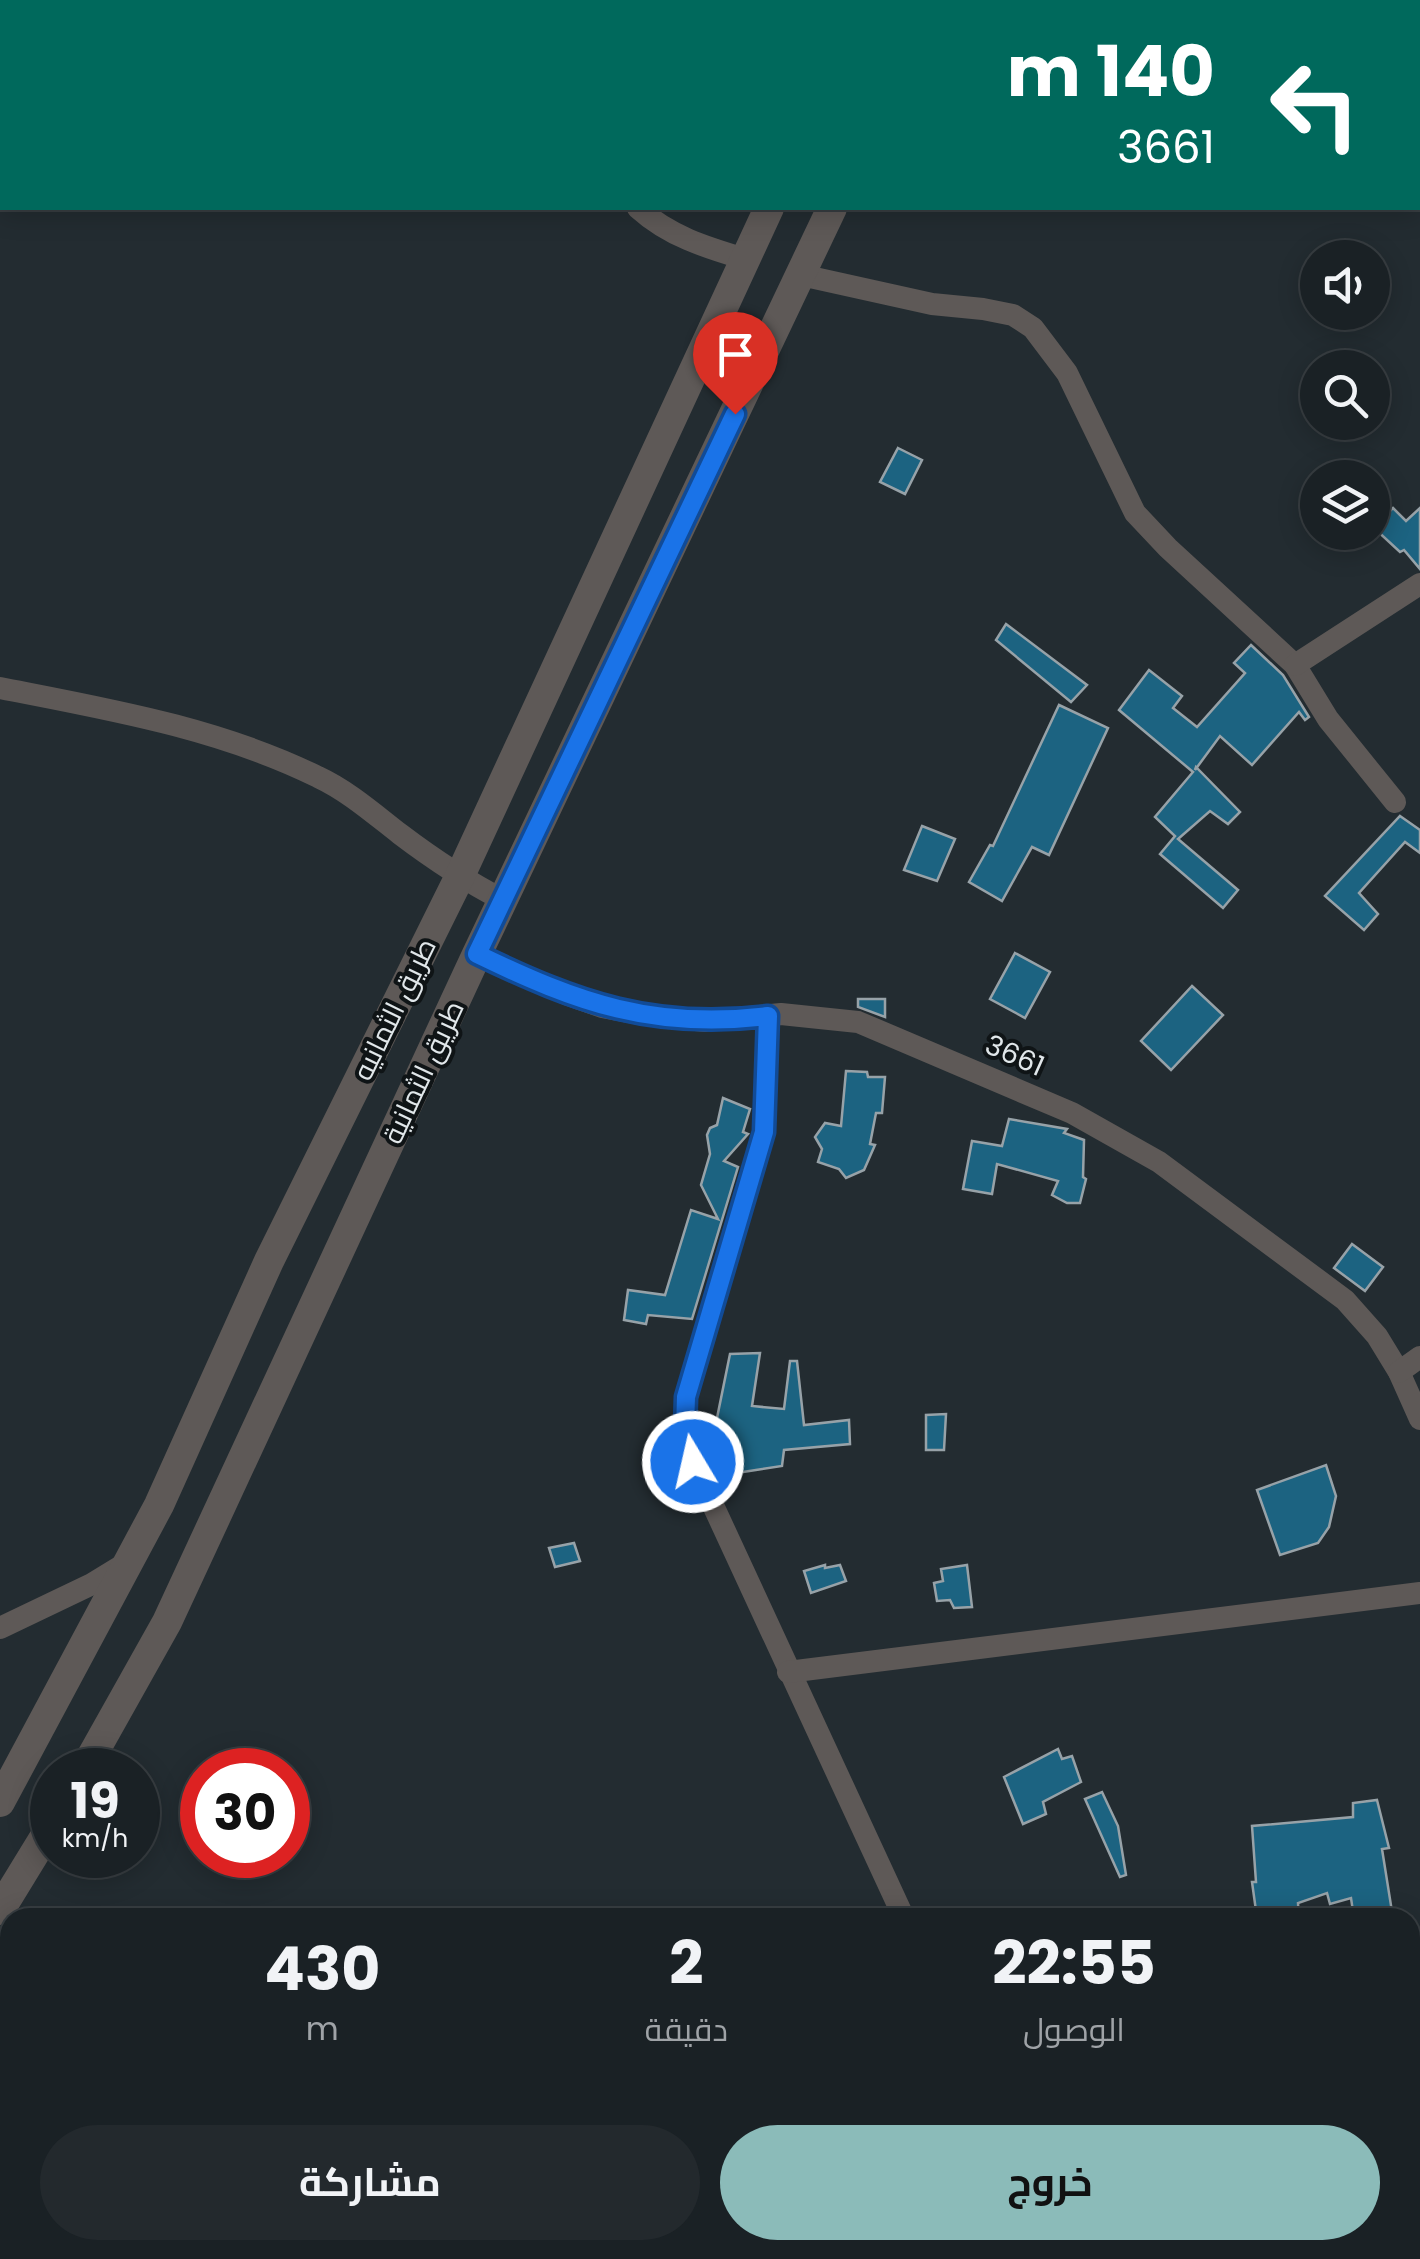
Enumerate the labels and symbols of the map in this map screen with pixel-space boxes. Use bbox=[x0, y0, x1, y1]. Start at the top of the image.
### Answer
pin bbox=[693, 312, 778, 415]
street label: طريق الثمانيه bbox=[343, 931, 446, 1087]
street label: طريق الثمانية bbox=[373, 994, 474, 1150]
street label: 3661 bbox=[979, 1025, 1051, 1086]
position arrow bbox=[641, 1410, 745, 1514]
speed limit sign: 30 bbox=[180, 1748, 310, 1878]

